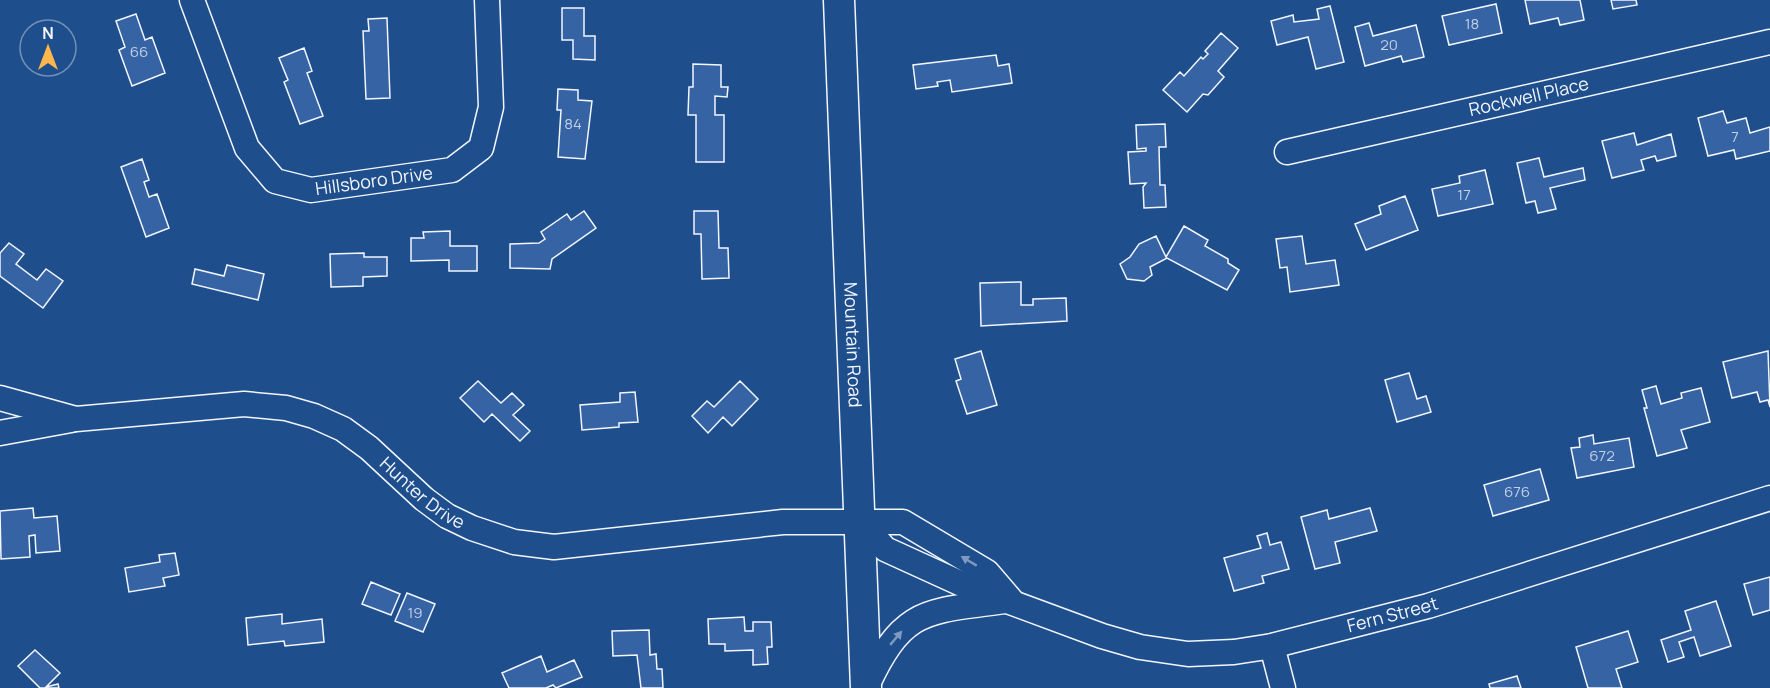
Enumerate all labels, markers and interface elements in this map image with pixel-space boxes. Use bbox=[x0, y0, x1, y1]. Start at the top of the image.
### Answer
house number: 18 bbox=[1465, 13, 1479, 34]
north arrow bbox=[18, 18, 78, 78]
text: N bbox=[42, 22, 54, 44]
house number: 20 bbox=[1380, 34, 1398, 55]
house number: 66 bbox=[130, 41, 148, 62]
street label: Rockwell Place bbox=[1466, 71, 1591, 121]
house number: 84 bbox=[564, 113, 582, 134]
house number: 7 bbox=[1731, 126, 1739, 147]
street label: Hillsboro Drive bbox=[314, 160, 434, 200]
house number: 17 bbox=[1457, 184, 1471, 205]
street label: Mountain Road bbox=[839, 281, 868, 408]
house number: 672 bbox=[1589, 445, 1615, 466]
street label: Hunter Drive bbox=[375, 451, 469, 534]
house number: 676 bbox=[1504, 481, 1530, 502]
one-way arrow bbox=[960, 556, 977, 566]
street label: Fern Street bbox=[1344, 591, 1441, 637]
house number: 19 bbox=[407, 602, 423, 623]
one-way arrow bbox=[890, 630, 903, 646]

